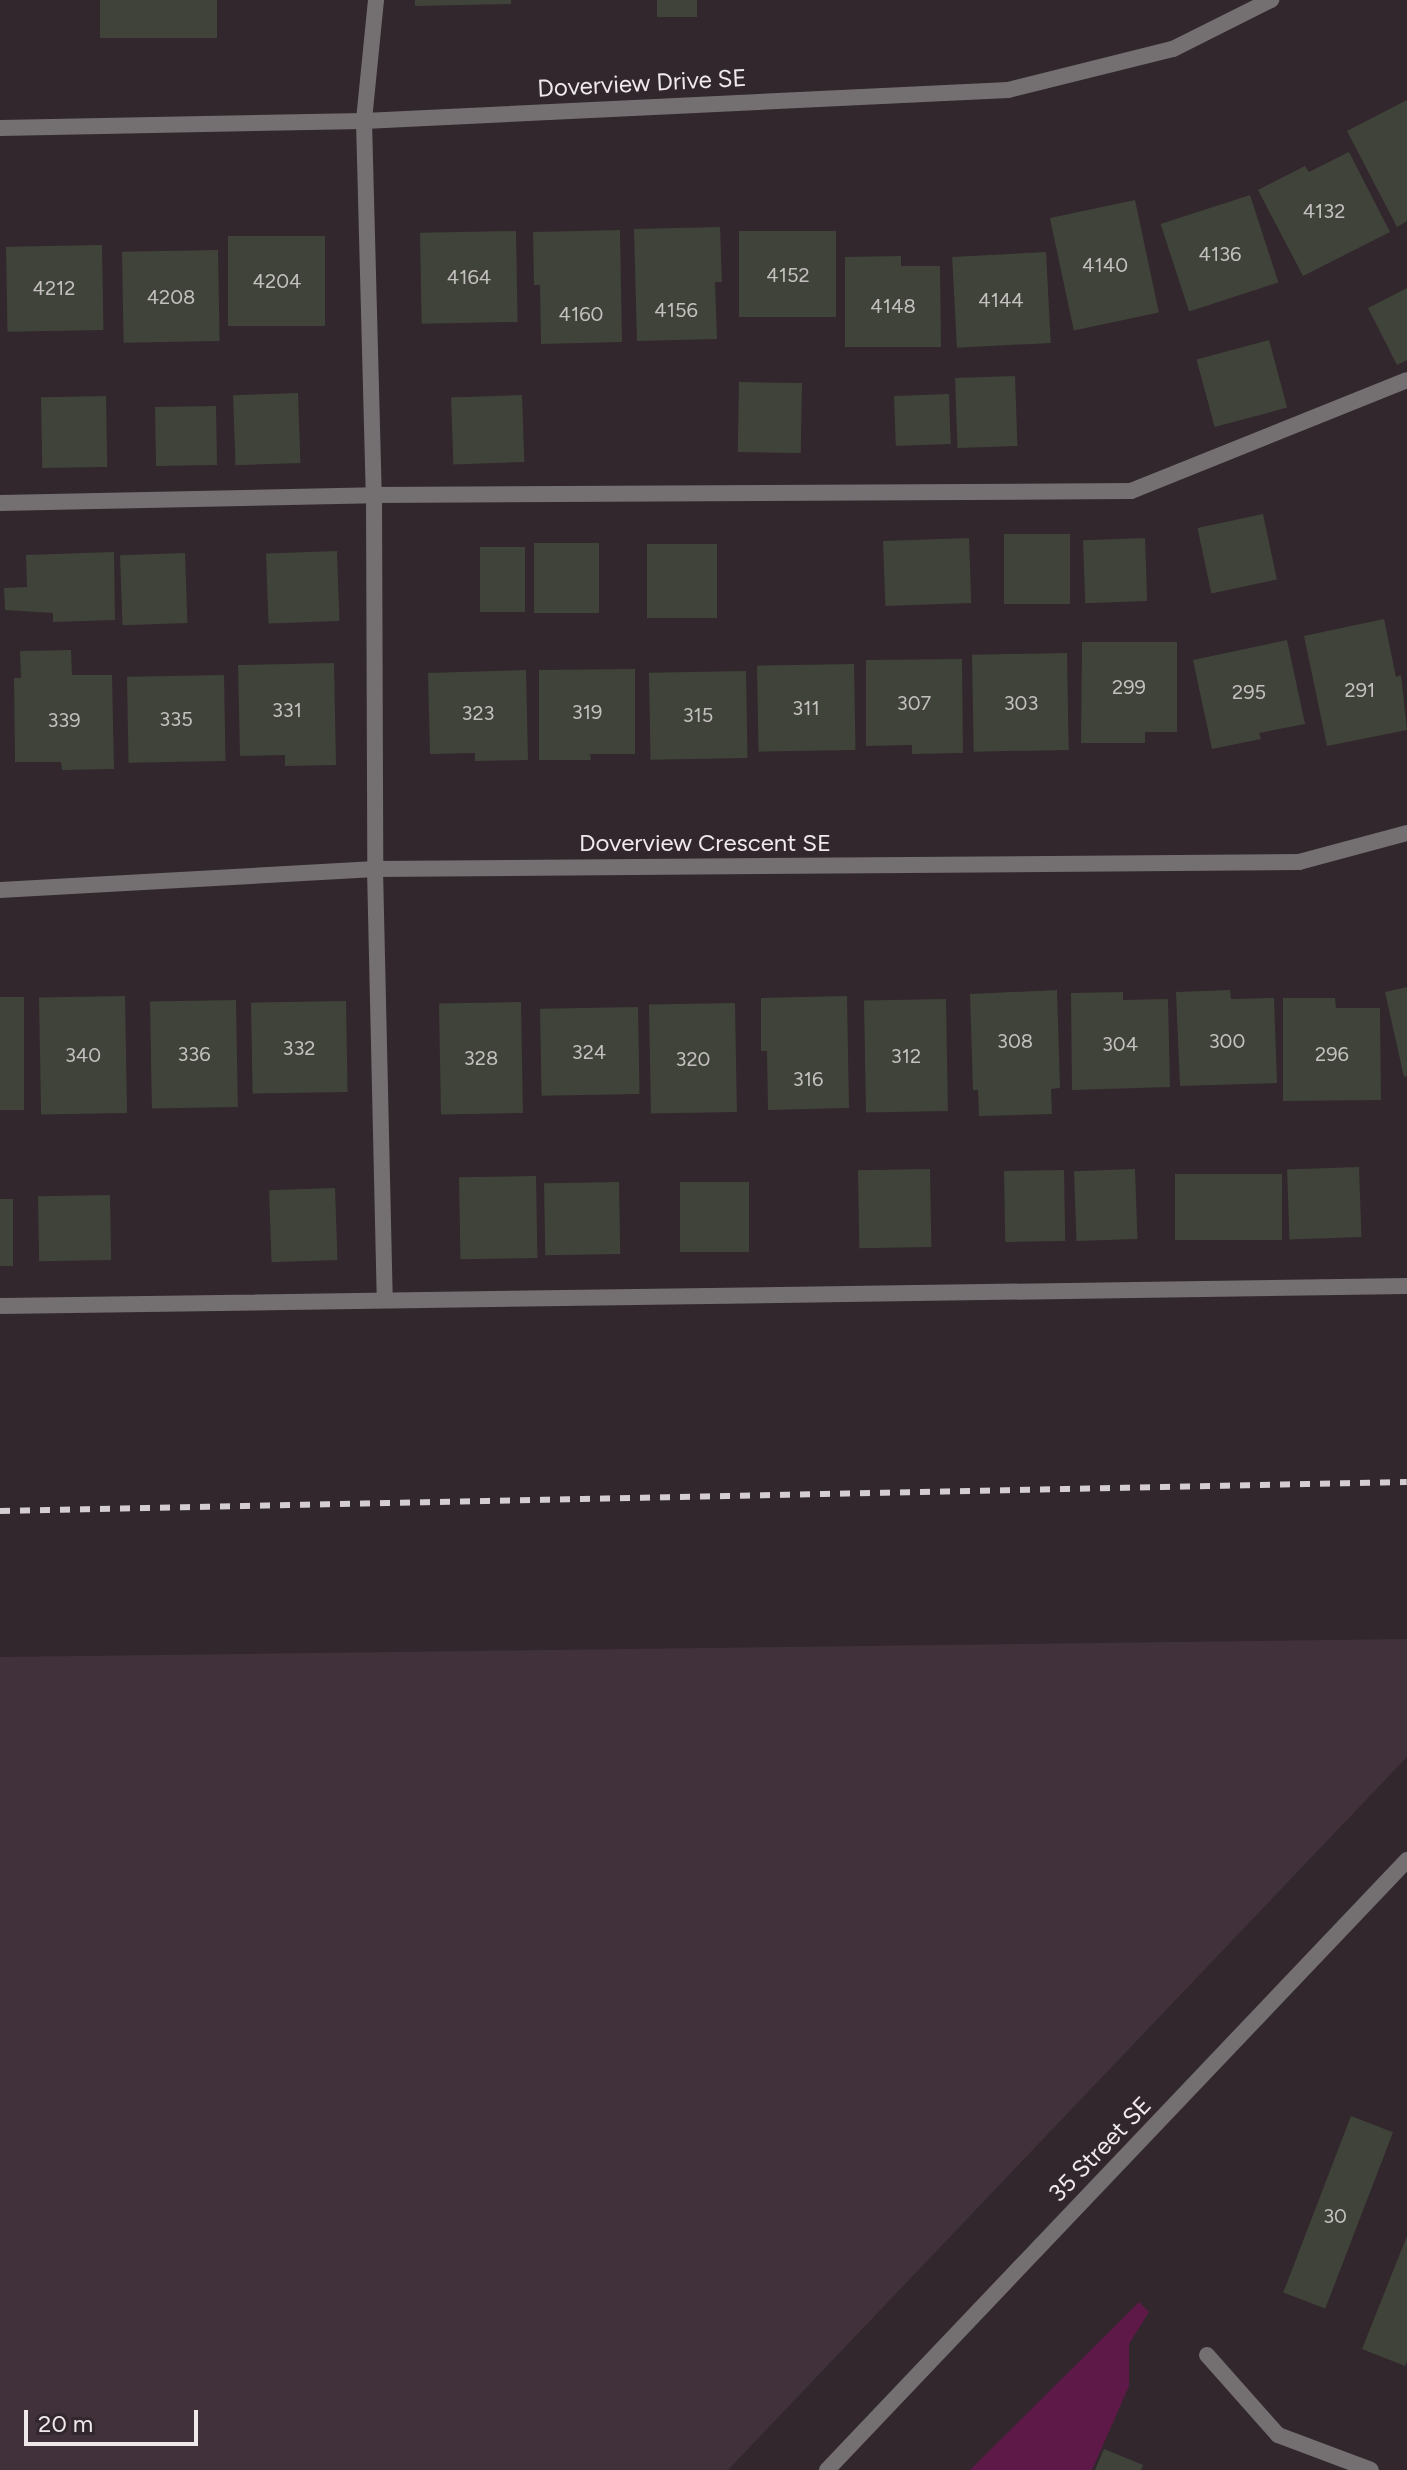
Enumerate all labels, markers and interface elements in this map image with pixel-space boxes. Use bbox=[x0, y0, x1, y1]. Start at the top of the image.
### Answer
street label: Doverview Drive SE bbox=[537, 63, 747, 103]
house number: 4132 bbox=[1303, 199, 1345, 223]
house number: 4136 bbox=[1199, 242, 1241, 266]
house number: 4140 bbox=[1082, 253, 1128, 277]
house number: 4152 bbox=[766, 263, 810, 287]
house number: 4164 bbox=[447, 265, 491, 289]
house number: 4204 bbox=[253, 269, 301, 293]
house number: 4212 bbox=[32, 276, 76, 300]
house number: 4208 bbox=[147, 285, 195, 309]
house number: 4144 bbox=[978, 288, 1024, 312]
house number: 4148 bbox=[870, 294, 916, 318]
house number: 4156 bbox=[654, 298, 698, 322]
house number: 4160 bbox=[559, 302, 603, 326]
house number: 299 bbox=[1112, 675, 1146, 699]
house number: 291 bbox=[1345, 678, 1375, 702]
house number: 295 bbox=[1232, 680, 1266, 704]
house number: 307 bbox=[897, 691, 931, 715]
house number: 303 bbox=[1004, 691, 1038, 715]
house number: 311 bbox=[792, 696, 820, 720]
house number: 331 bbox=[272, 698, 302, 722]
house number: 319 bbox=[572, 700, 602, 724]
house number: 323 bbox=[462, 701, 494, 725]
house number: 315 bbox=[683, 703, 713, 727]
house number: 335 bbox=[159, 707, 193, 731]
house number: 339 bbox=[47, 708, 81, 732]
street label: Doverview Crescent SE bbox=[579, 829, 831, 857]
house number: 308 bbox=[997, 1029, 1033, 1053]
house number: 300 bbox=[1209, 1029, 1245, 1053]
house number: 304 bbox=[1102, 1032, 1138, 1056]
house number: 332 bbox=[283, 1036, 315, 1060]
house number: 324 bbox=[572, 1040, 606, 1064]
house number: 336 bbox=[177, 1042, 211, 1066]
house number: 296 bbox=[1315, 1042, 1349, 1066]
house number: 340 bbox=[65, 1043, 101, 1067]
house number: 312 bbox=[891, 1044, 921, 1068]
house number: 328 bbox=[464, 1046, 498, 1070]
house number: 320 bbox=[676, 1047, 710, 1071]
house number: 316 bbox=[793, 1067, 823, 1091]
street label: 35 Street SE bbox=[1043, 2090, 1157, 2208]
house number: 30 bbox=[1323, 2204, 1347, 2228]
scale bar bbox=[28, 2394, 202, 2444]
text: 20 m bbox=[38, 2409, 93, 2438]

